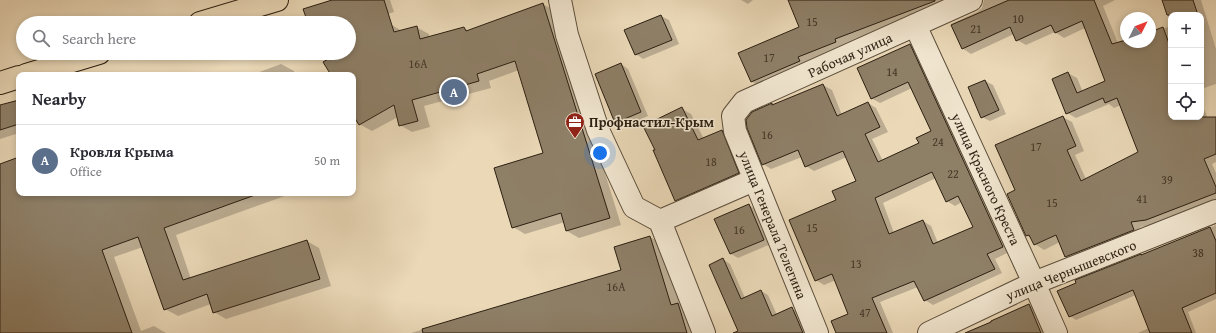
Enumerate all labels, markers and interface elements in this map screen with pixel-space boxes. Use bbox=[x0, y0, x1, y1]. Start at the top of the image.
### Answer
house number: 10 bbox=[1012, 10, 1024, 27]
north arrow bbox=[1120, 12, 1156, 48]
map controls bbox=[1168, 12, 1204, 120]
button: + bbox=[1168, 12, 1204, 48]
house number: 15 bbox=[806, 13, 818, 30]
search box bbox=[16, 16, 356, 60]
house number: 21 bbox=[970, 20, 982, 37]
icon: search bbox=[30, 27, 52, 49]
street label: Рабочая улица bbox=[805, 27, 896, 83]
text: Search here bbox=[62, 28, 136, 49]
button: − bbox=[1168, 48, 1204, 84]
house number: 17 bbox=[763, 49, 775, 66]
house number: 16А bbox=[409, 55, 428, 72]
house number: 14 bbox=[886, 63, 898, 80]
pin: A bbox=[441, 77, 467, 107]
button: locate bbox=[1168, 84, 1204, 120]
text: Nearby bbox=[32, 86, 86, 111]
street label: улица Красного Креста bbox=[946, 109, 1026, 249]
office icon: Профнастил-Крым bbox=[564, 111, 586, 139]
place label: Профнастил-Крым bbox=[589, 112, 715, 132]
house number: 16 bbox=[761, 126, 773, 143]
house number: 24 bbox=[932, 133, 944, 150]
house number: 17 bbox=[1030, 138, 1042, 155]
text: Кровля Крыма bbox=[70, 141, 174, 162]
your location bbox=[590, 143, 610, 163]
street label: улица Генерала Телегина bbox=[734, 147, 812, 302]
text: A bbox=[41, 151, 49, 170]
text: 50 m bbox=[314, 151, 340, 170]
house number: 18 bbox=[705, 153, 717, 170]
text: Office bbox=[70, 162, 102, 181]
house number: 22 bbox=[947, 165, 959, 182]
house number: 39 bbox=[1161, 171, 1173, 188]
house number: 41 bbox=[1136, 190, 1148, 207]
house number: 15 bbox=[1046, 194, 1058, 211]
house number: 15 bbox=[806, 219, 818, 236]
house number: 16 bbox=[733, 221, 745, 238]
street label: улица Чернышевского bbox=[1002, 235, 1139, 306]
house number: 38 bbox=[1192, 244, 1204, 261]
house number: 13 bbox=[850, 255, 862, 272]
house number: 16А bbox=[607, 278, 626, 295]
house number: 47 bbox=[859, 304, 871, 321]

